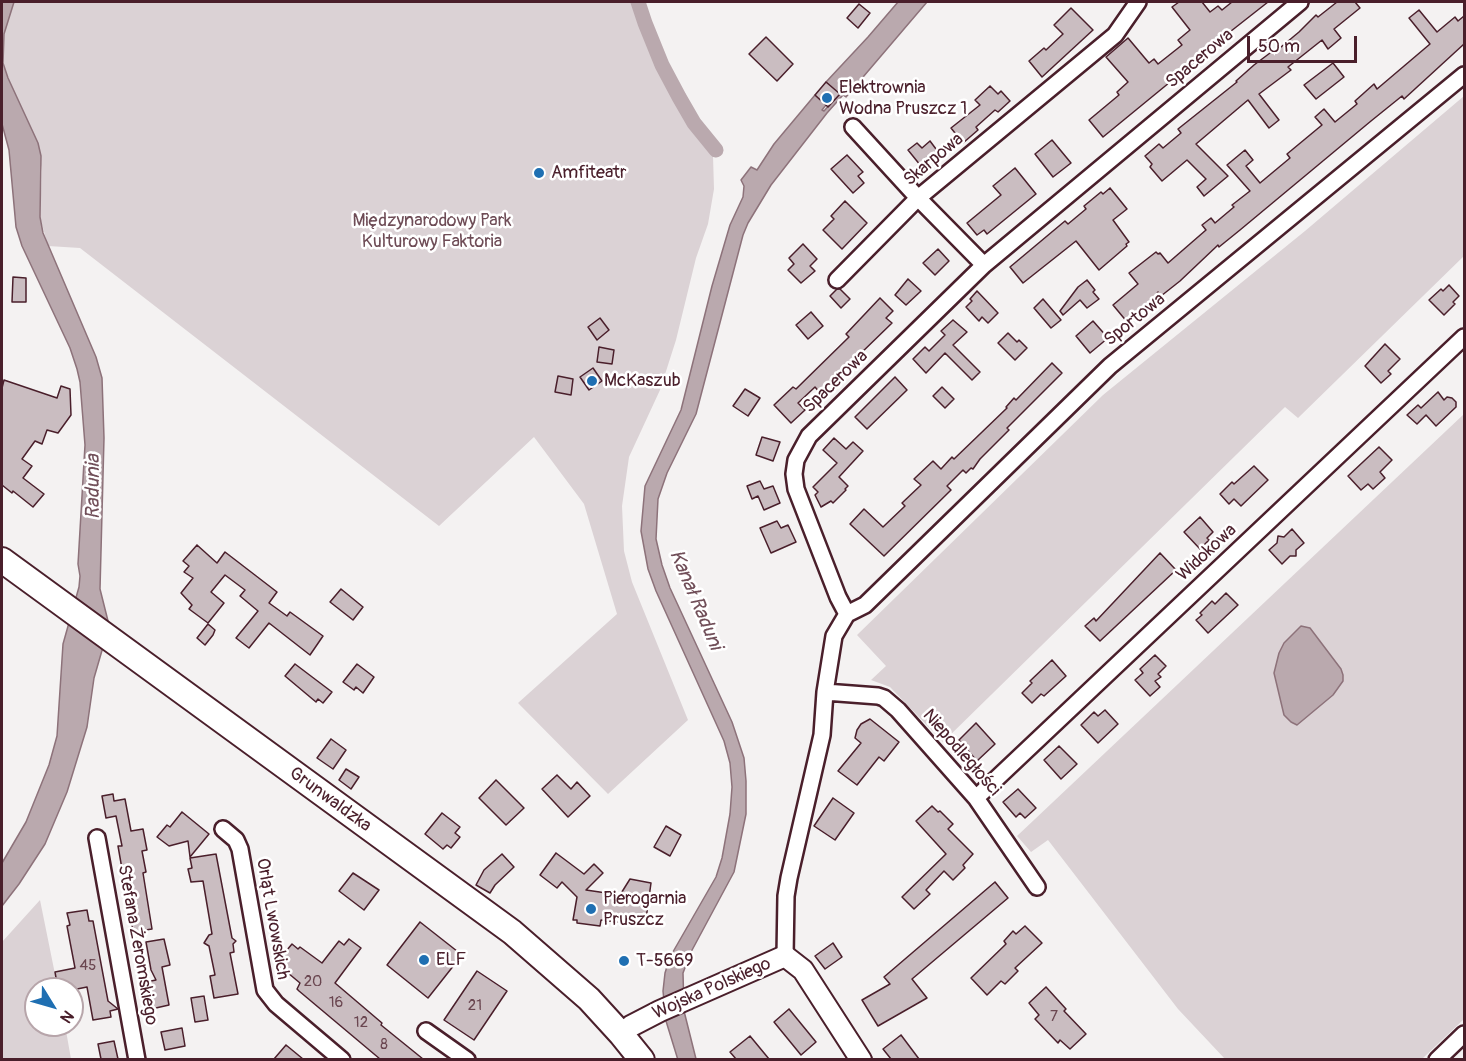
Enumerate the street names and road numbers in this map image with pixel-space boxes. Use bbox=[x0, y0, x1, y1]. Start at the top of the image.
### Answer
street label: Spacerowa bbox=[1162, 25, 1238, 93]
street label: Skarpowa bbox=[900, 129, 968, 191]
street label: Sportowa bbox=[1100, 289, 1170, 351]
street label: Spacerowa bbox=[799, 346, 873, 418]
street label: Widokowa bbox=[1172, 520, 1242, 586]
street label: Niepodległości bbox=[917, 705, 1005, 801]
street label: Grunwaldzka bbox=[285, 763, 375, 837]
street label: Orląt Lwowskich bbox=[251, 857, 293, 981]
street label: Stefana Żeromskiego bbox=[112, 863, 162, 1027]
street label: Wojska Polskiego bbox=[649, 953, 775, 1025]

